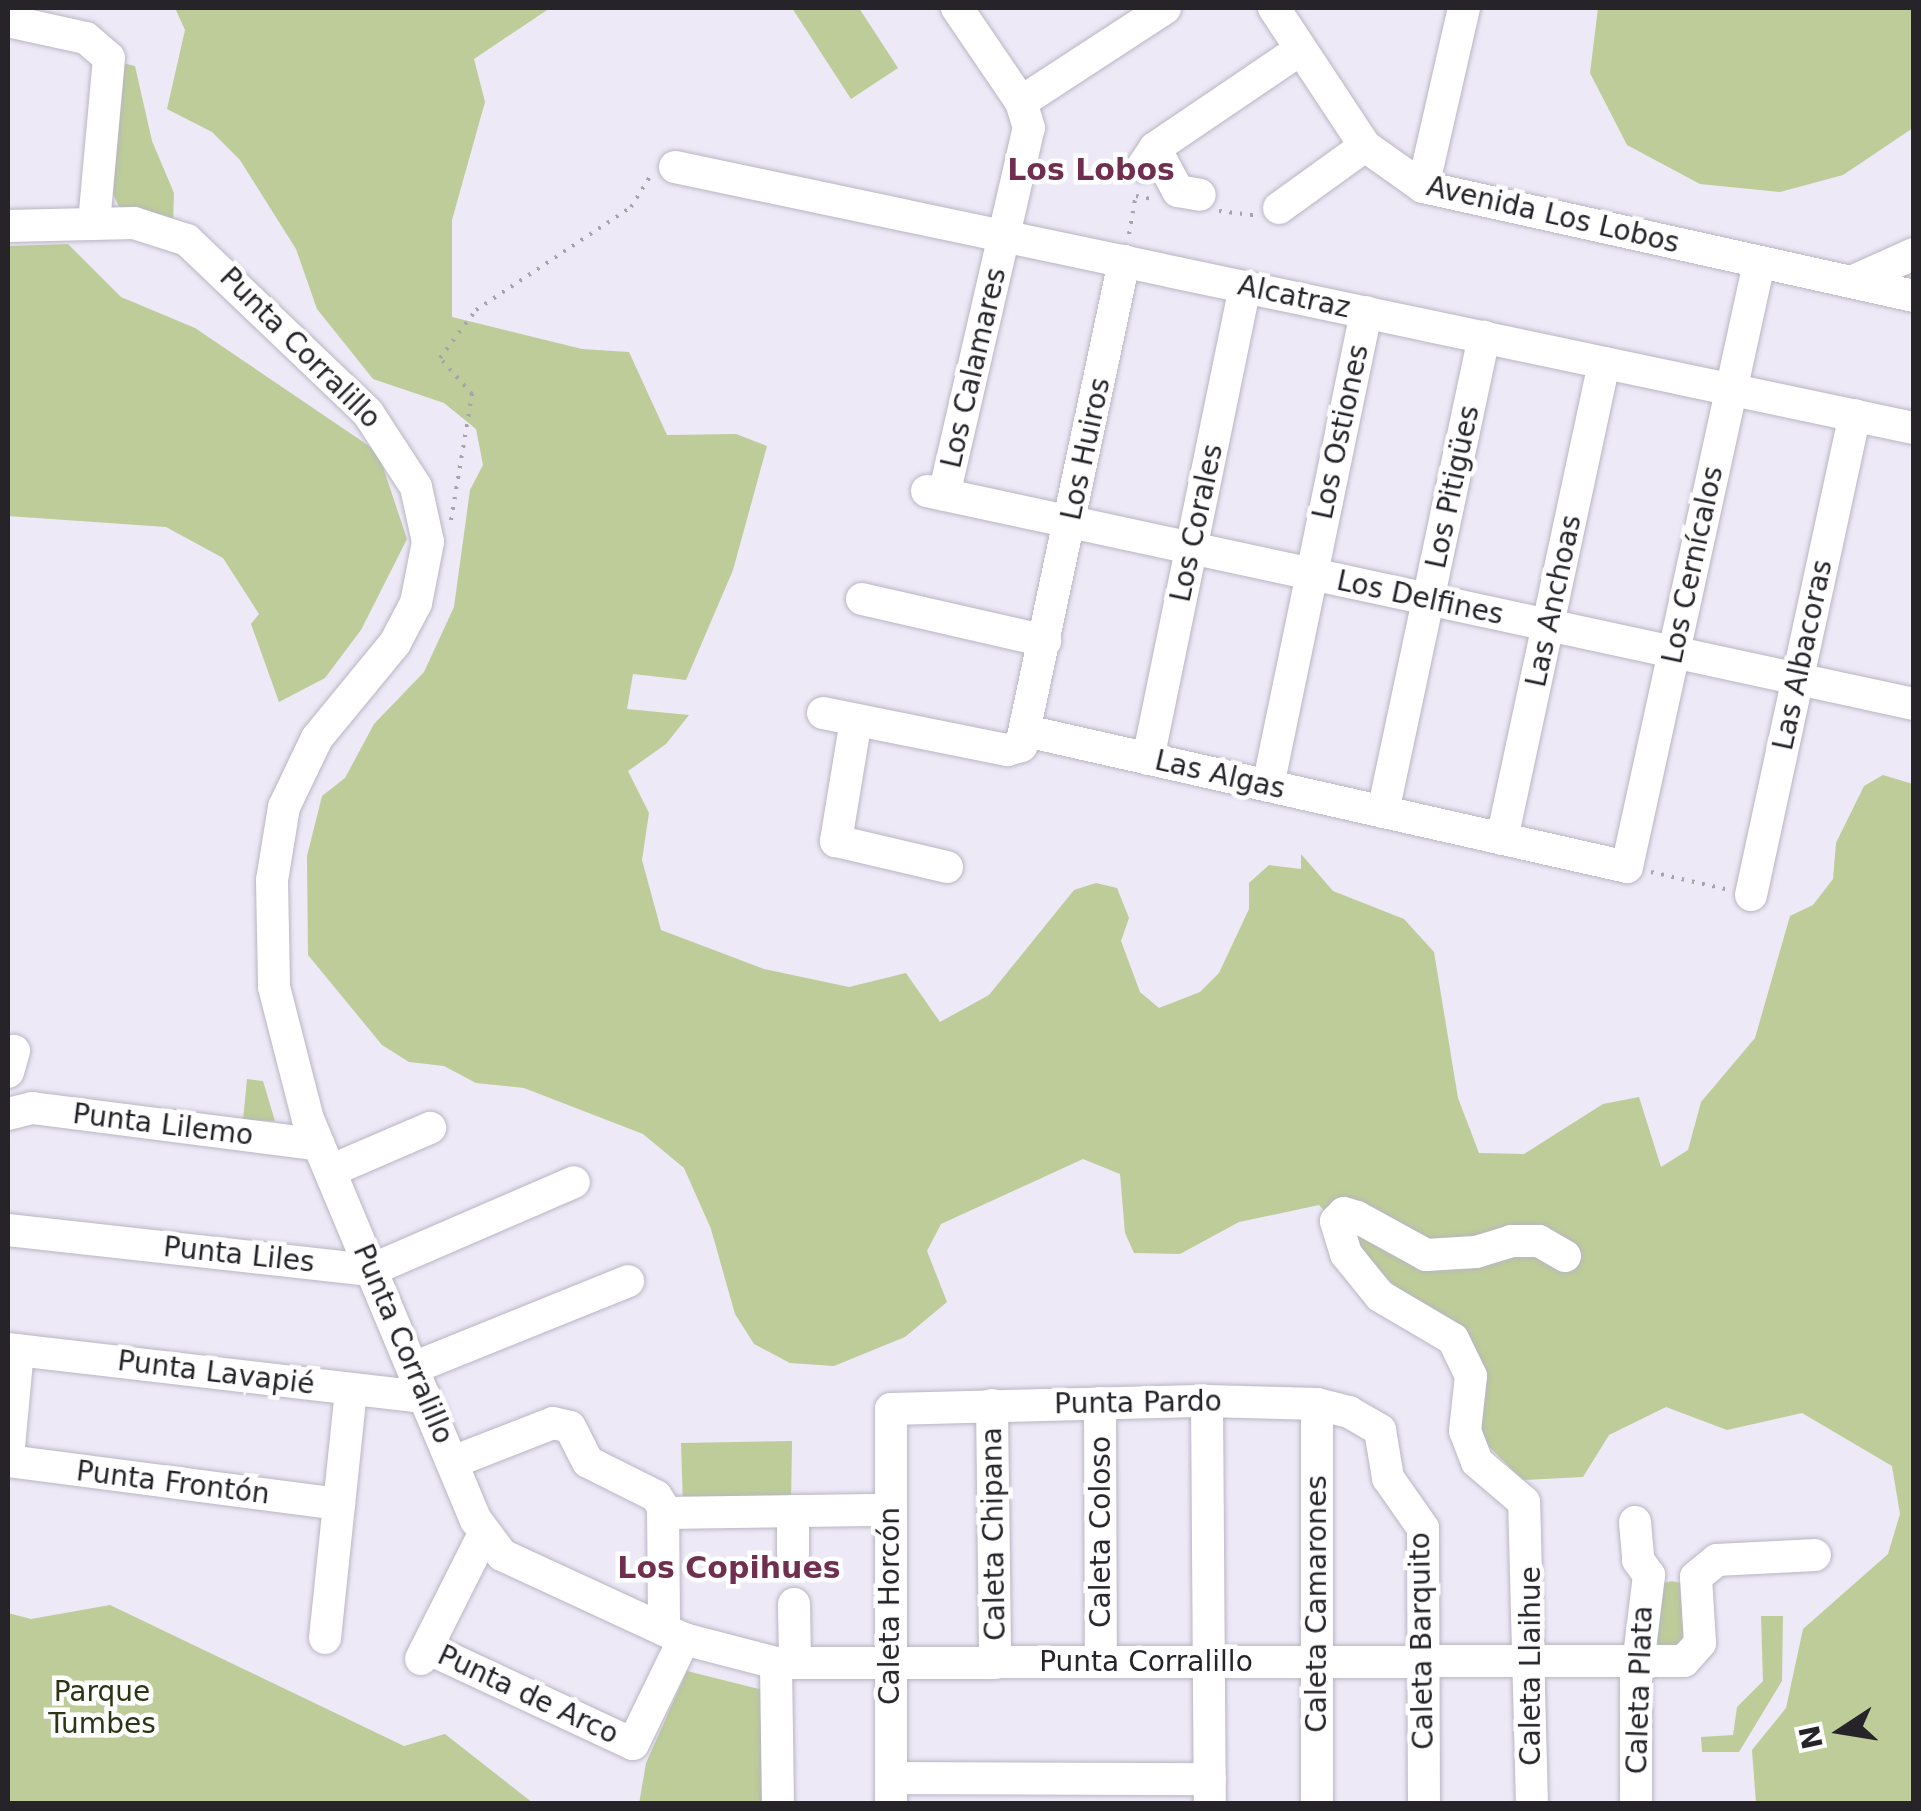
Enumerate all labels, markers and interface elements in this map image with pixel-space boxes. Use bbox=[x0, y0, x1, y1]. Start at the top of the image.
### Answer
district label: Los Lobos bbox=[1007, 152, 1175, 188]
street label: Avenida Los Lobos bbox=[1423, 170, 1683, 260]
street label: Punta Corralillo bbox=[213, 261, 387, 435]
street label: Los Calamares bbox=[935, 265, 1013, 471]
street label: Alcatraz bbox=[1235, 269, 1353, 325]
street label: Los Ostiones bbox=[1306, 342, 1376, 522]
street label: Los Huiros bbox=[1055, 375, 1117, 523]
street label: Los Pitigües bbox=[1419, 402, 1487, 572]
street label: Los Corales bbox=[1164, 441, 1230, 605]
street label: Los Cernícalos bbox=[1656, 463, 1730, 667]
street label: Las Anchoas bbox=[1519, 512, 1589, 690]
street label: Las Albacoras bbox=[1766, 557, 1840, 753]
street label: Los Delfines bbox=[1334, 564, 1506, 632]
street label: Las Algas bbox=[1152, 744, 1288, 806]
street label: Punta Lilemo bbox=[71, 1097, 255, 1153]
street label: Punta Liles bbox=[162, 1230, 316, 1280]
street label: Punta Corralillo bbox=[346, 1239, 460, 1449]
street label: Punta Lavapié bbox=[116, 1344, 316, 1402]
street label: Punta Pardo bbox=[1054, 1385, 1222, 1421]
street label: Caleta Chipana bbox=[975, 1427, 1013, 1641]
street label: Caleta Coloso bbox=[1084, 1436, 1118, 1628]
street label: Punta Frontón bbox=[74, 1454, 272, 1512]
street label: Caleta Camarones bbox=[1300, 1475, 1334, 1733]
street label: Caleta Horcón bbox=[873, 1507, 907, 1705]
street label: Caleta Barquito bbox=[1403, 1532, 1441, 1750]
district label: Los Copihues bbox=[617, 1550, 841, 1586]
street label: Caleta Llaihue bbox=[1514, 1566, 1548, 1766]
street label: Caleta Plata bbox=[1620, 1605, 1660, 1775]
street label: Punta de Arco bbox=[432, 1638, 624, 1752]
street label: Punta Corralillo bbox=[1039, 1645, 1253, 1679]
park label: Parque Tumbes bbox=[48, 1675, 156, 1741]
north arrow bbox=[1791, 1681, 1891, 1781]
text: N bbox=[1793, 1722, 1830, 1752]

